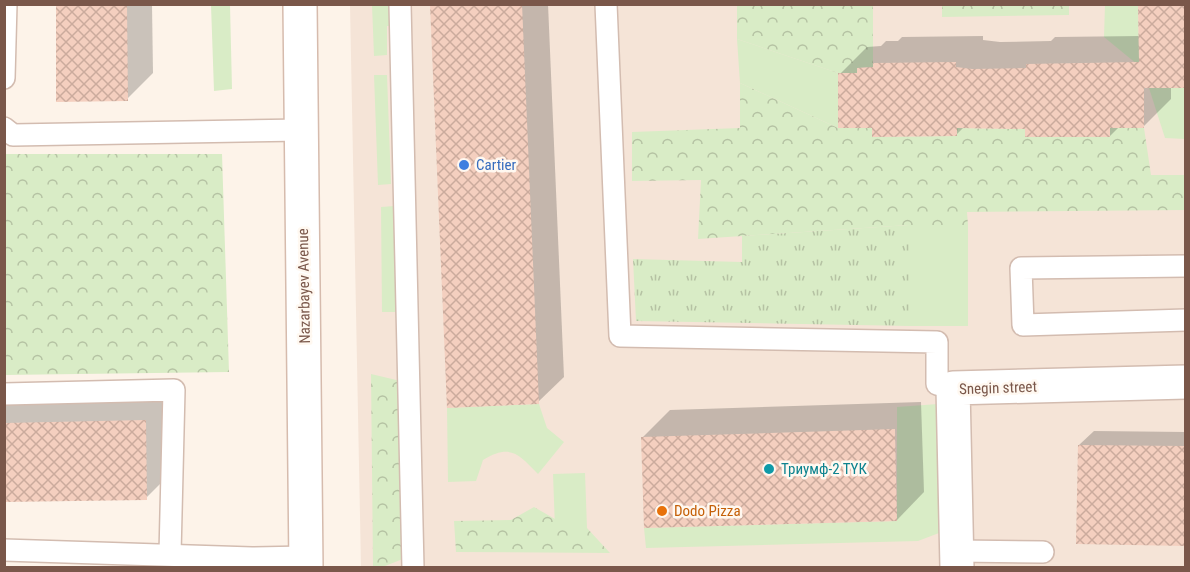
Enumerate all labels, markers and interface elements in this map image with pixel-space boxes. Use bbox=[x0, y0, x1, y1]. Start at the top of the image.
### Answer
place label: Cartier bbox=[476, 156, 517, 174]
marker: Cartier bbox=[457, 158, 471, 172]
street label: Nazarbayev Avenue bbox=[294, 228, 314, 344]
street label: Snegin street bbox=[959, 378, 1037, 398]
place label: Триумф-2 ТҮК bbox=[781, 460, 867, 478]
marker: Триумф-2 ТҮК bbox=[762, 462, 776, 476]
place label: Dodo Pizza bbox=[674, 502, 741, 520]
marker: Dodo Pizza bbox=[655, 504, 669, 518]

